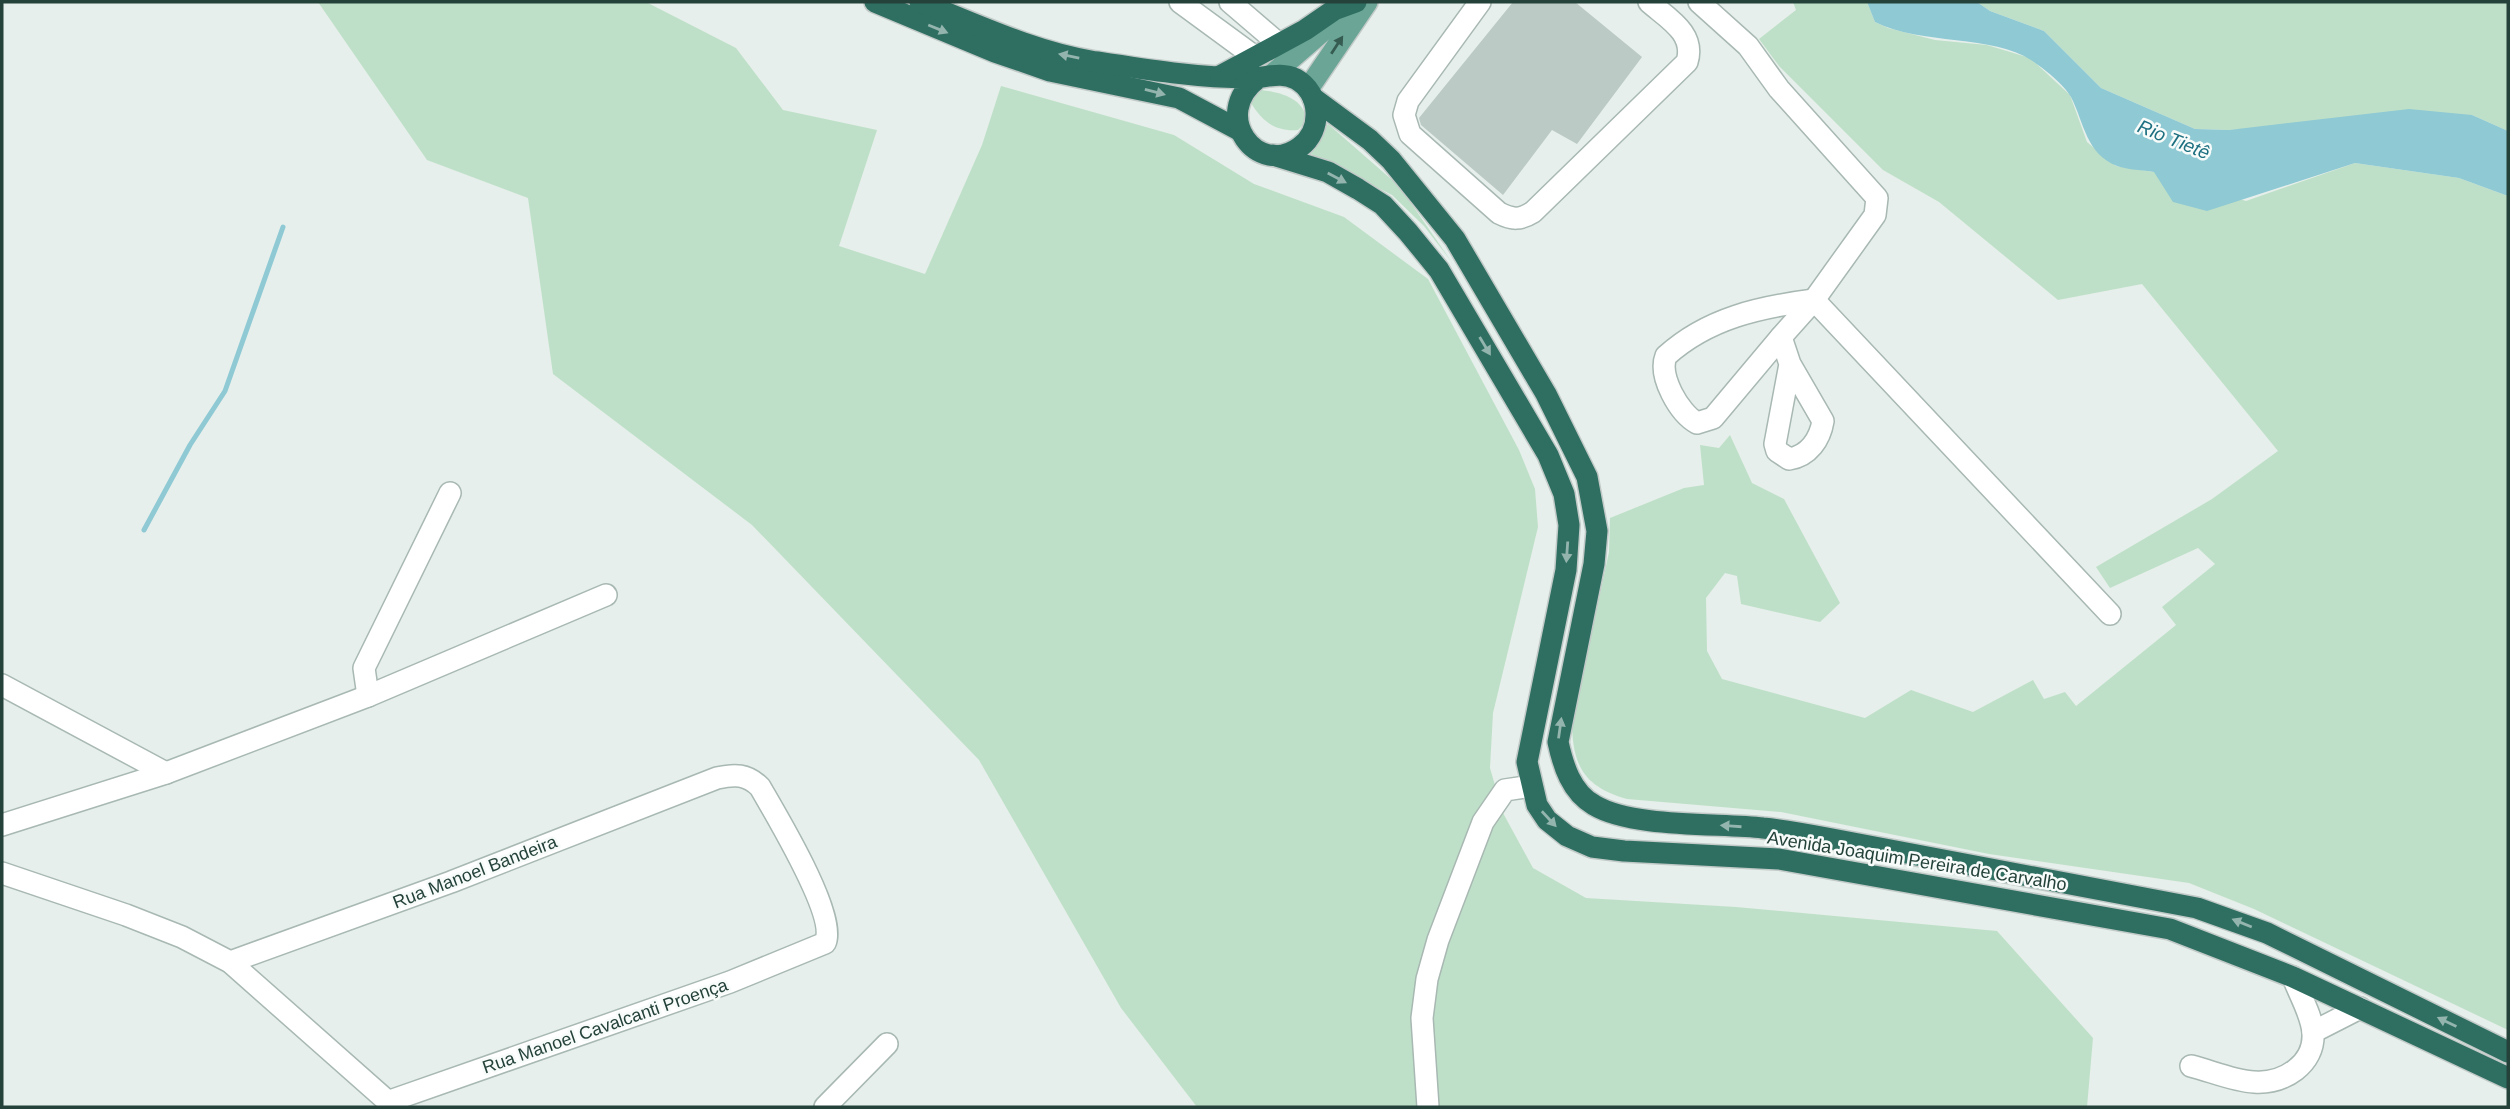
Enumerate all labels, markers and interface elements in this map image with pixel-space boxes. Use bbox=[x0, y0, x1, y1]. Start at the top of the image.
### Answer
one-way arrow bbox=[927, 23, 948, 34]
one-way arrow bbox=[1330, 36, 1343, 55]
one-way arrow bbox=[1058, 51, 1080, 62]
one-way arrow bbox=[1145, 87, 1167, 98]
water label: Rio Tietê bbox=[2135, 116, 2213, 163]
one-way arrow bbox=[1327, 172, 1347, 183]
one-way arrow bbox=[1478, 336, 1491, 355]
one-way arrow bbox=[1561, 542, 1572, 564]
one-way arrow bbox=[1555, 717, 1566, 739]
one-way arrow bbox=[1541, 810, 1557, 828]
one-way arrow bbox=[1719, 820, 1741, 831]
street label: Avenida Joaquim Pereira de Carvalho bbox=[1766, 827, 2068, 895]
street label: Rua Manoel Bandeira bbox=[390, 831, 561, 913]
one-way arrow bbox=[2231, 918, 2252, 929]
street label: Rua Manoel Cavalcanti Proença bbox=[480, 974, 731, 1077]
one-way arrow bbox=[2437, 1016, 2457, 1028]

